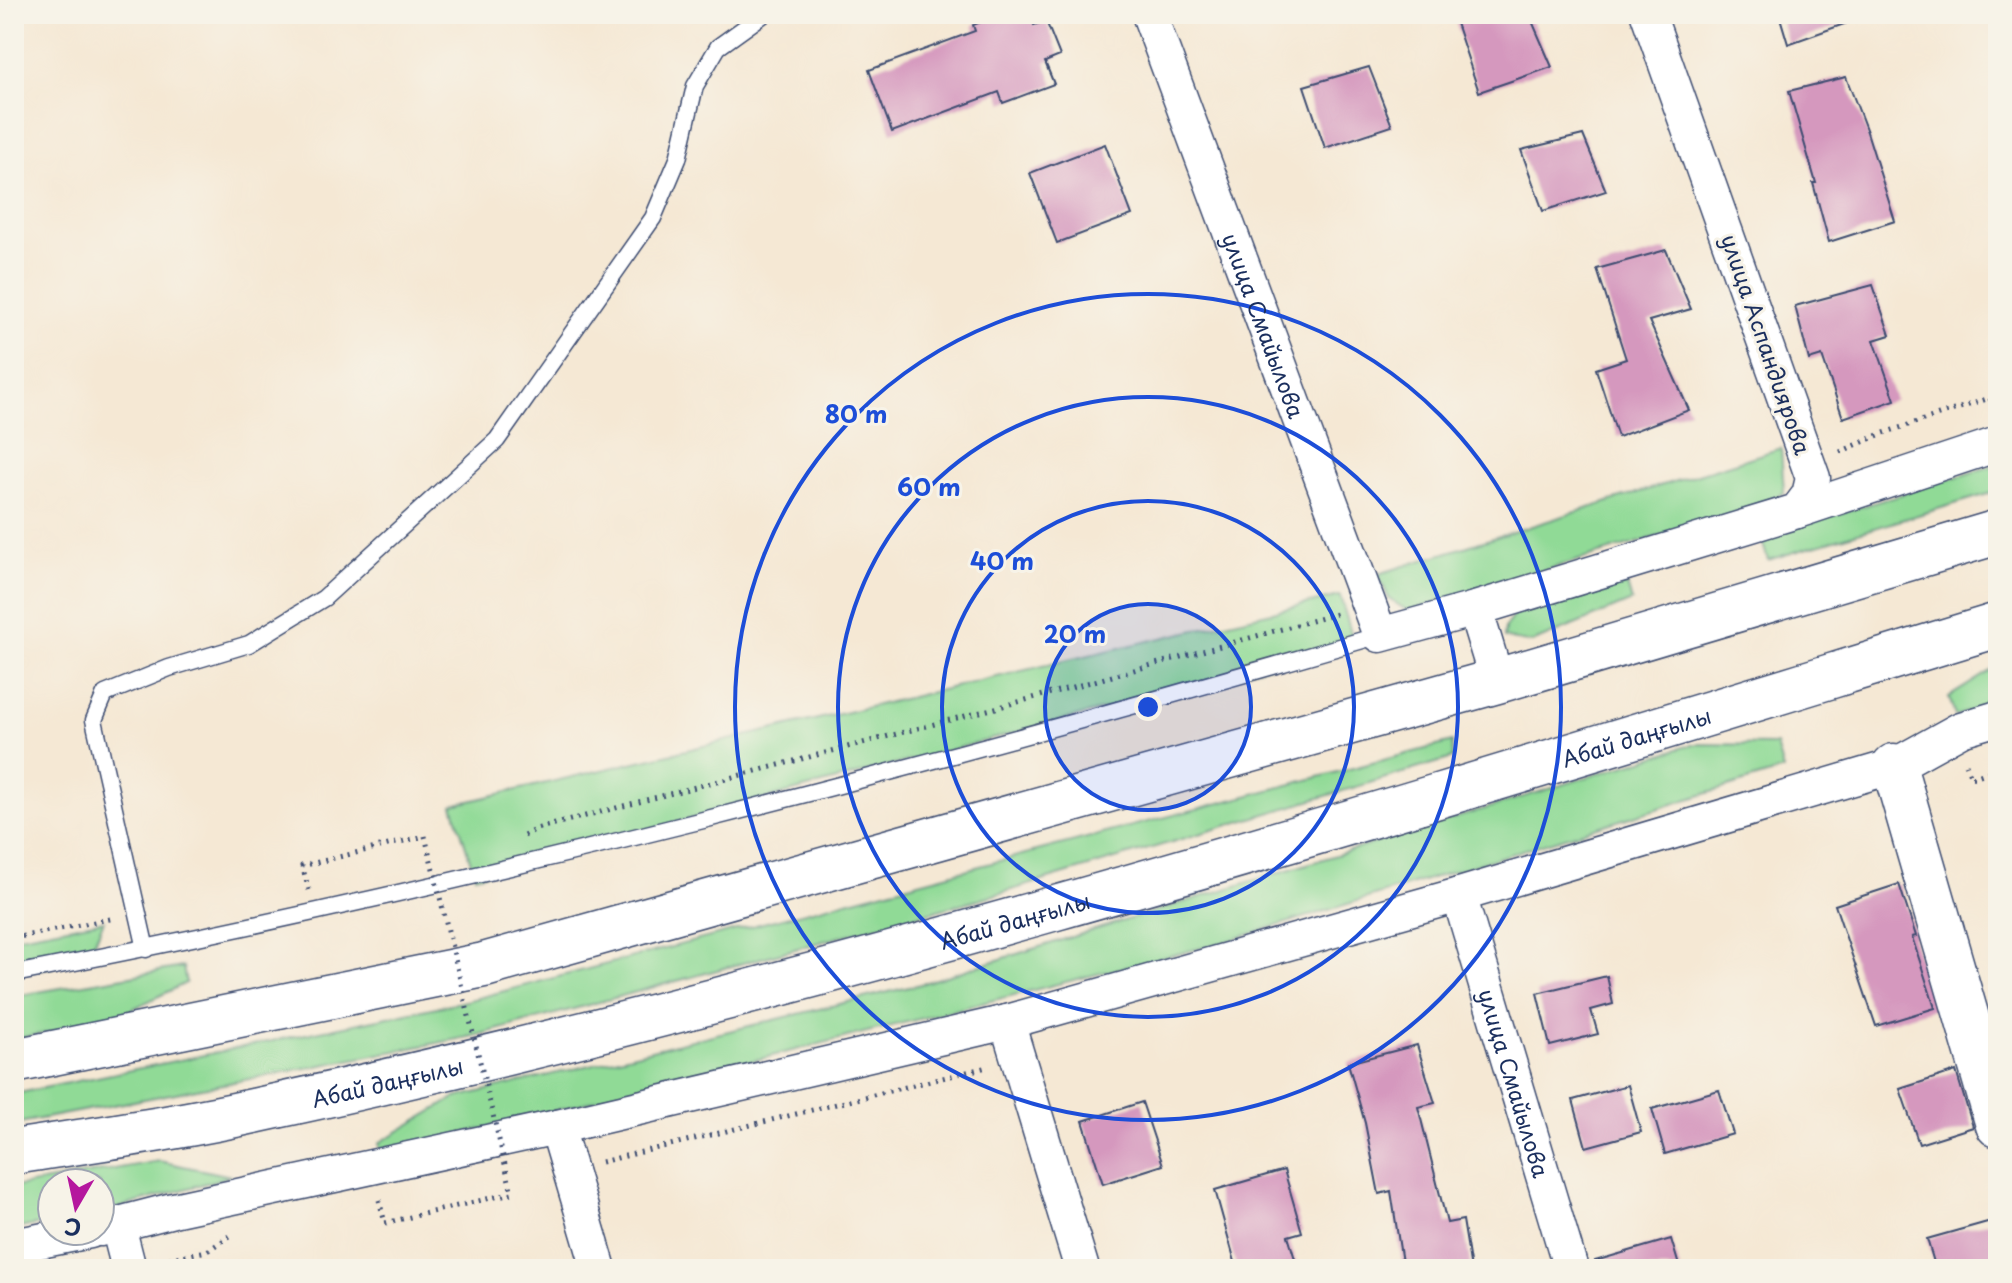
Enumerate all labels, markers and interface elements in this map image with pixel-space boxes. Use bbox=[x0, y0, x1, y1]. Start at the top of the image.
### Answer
street label: улица Смайылова bbox=[1215, 228, 1314, 423]
street label: улица Аспандиярова bbox=[1714, 229, 1820, 459]
text: 80 m bbox=[825, 395, 887, 431]
text: 60 m bbox=[897, 468, 961, 504]
text: 40 m bbox=[970, 542, 1034, 578]
text: 20 m bbox=[1044, 615, 1106, 651]
centre of rings bbox=[1134, 693, 1162, 721]
street label: Абай даңғылы bbox=[1557, 697, 1715, 774]
street label: Абай даңғылы bbox=[936, 883, 1094, 956]
street label: улица Смайылова bbox=[1471, 984, 1559, 1181]
street label: Абай даңғылы bbox=[308, 1048, 466, 1114]
north arrow bbox=[36, 1167, 116, 1247]
text: С bbox=[62, 1211, 83, 1246]

